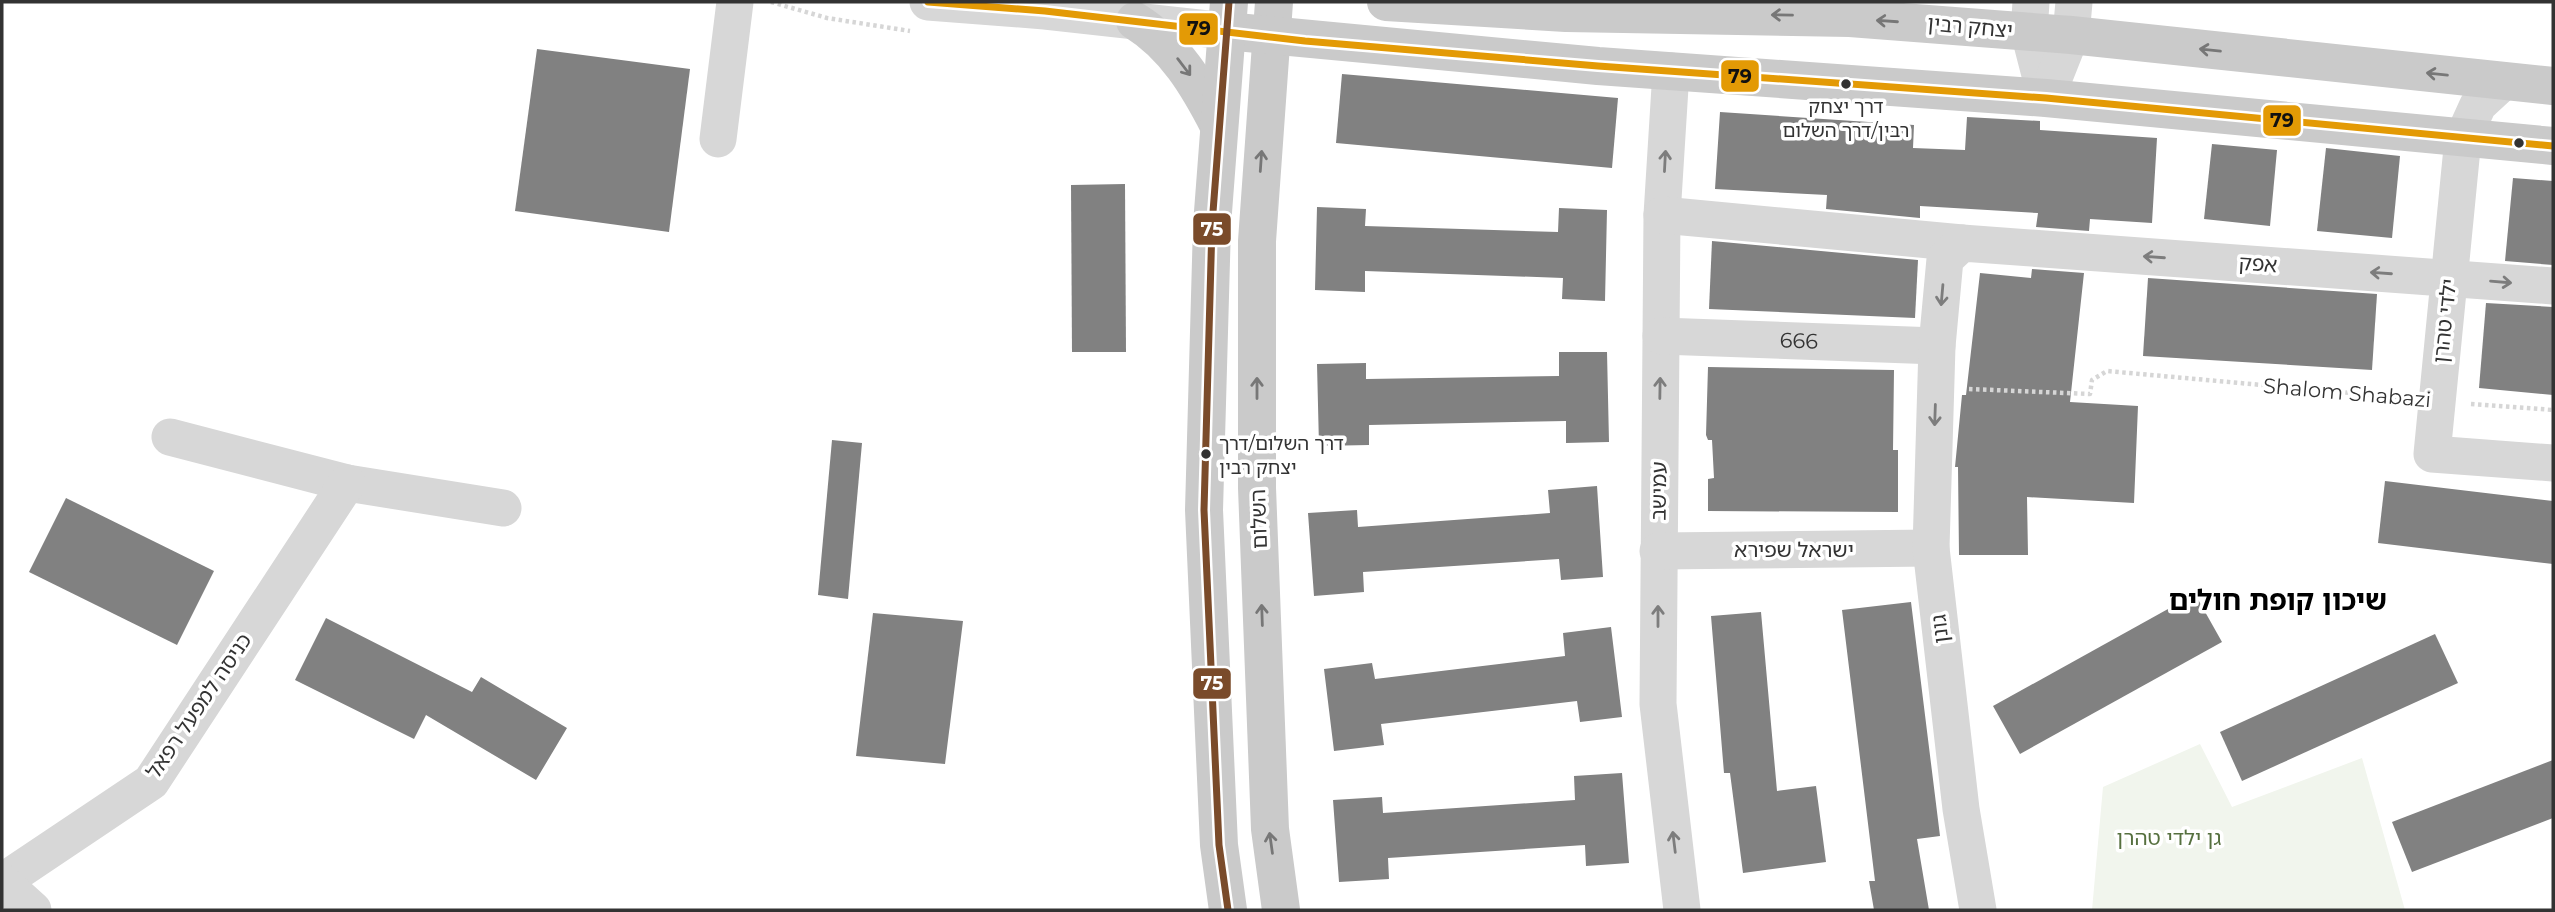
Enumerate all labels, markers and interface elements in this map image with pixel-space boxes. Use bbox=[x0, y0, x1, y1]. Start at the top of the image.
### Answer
one-way arrow bbox=[1770, 9, 1793, 22]
street label: יצחק רבין bbox=[1926, 10, 2014, 43]
line badge: 79 bbox=[1178, 12, 1219, 46]
one-way arrow bbox=[1876, 14, 1899, 27]
text: 79 bbox=[1187, 17, 1211, 40]
one-way arrow bbox=[2200, 43, 2222, 56]
one-way arrow bbox=[1177, 57, 1192, 76]
line badge: 79 bbox=[1720, 59, 1760, 93]
text: 79 bbox=[1728, 65, 1752, 88]
one-way arrow bbox=[2426, 67, 2448, 80]
marker: דרך יצחק רבין/דרך השלום bbox=[1839, 77, 1853, 91]
place label: דרך יצחק רבין/דרך השלום bbox=[1782, 95, 1910, 142]
line badge: 79 bbox=[2262, 104, 2302, 137]
text: 79 bbox=[2270, 109, 2294, 132]
unlabelled marker bbox=[2512, 136, 2526, 150]
one-way arrow bbox=[1255, 149, 1268, 172]
one-way arrow bbox=[1659, 150, 1672, 173]
line badge: 75 bbox=[1192, 212, 1232, 246]
text: 75 bbox=[1201, 218, 1223, 241]
one-way arrow bbox=[2144, 250, 2166, 263]
street label: אפק bbox=[2238, 250, 2278, 277]
one-way arrow bbox=[2370, 266, 2393, 279]
one-way arrow bbox=[2490, 276, 2512, 289]
street label: ילדי טהרן bbox=[2428, 278, 2461, 364]
one-way arrow bbox=[1935, 283, 1948, 305]
street label: 666 bbox=[1779, 327, 1819, 354]
street label: Shalom Shabazi bbox=[2262, 373, 2432, 412]
one-way arrow bbox=[1250, 377, 1264, 400]
one-way arrow bbox=[1653, 377, 1667, 400]
one-way arrow bbox=[1929, 403, 1942, 426]
place label: דרך השלום/דרך יצחק רבין bbox=[1219, 432, 1344, 479]
marker: דרך השלום/דרך יצחק רבין bbox=[1199, 447, 1213, 461]
street label: עמישב bbox=[1645, 461, 1672, 521]
street label: השלום bbox=[1245, 489, 1272, 549]
street label: ישראל שפירא bbox=[1734, 537, 1854, 562]
district label: שיכון קופת חולים bbox=[2169, 583, 2387, 617]
one-way arrow bbox=[1255, 604, 1268, 627]
one-way arrow bbox=[1651, 605, 1665, 628]
street label: גונן bbox=[1925, 613, 1954, 645]
street label: כניסה למפעל רפאל bbox=[141, 628, 256, 783]
line badge: 75 bbox=[1192, 667, 1232, 700]
text: 75 bbox=[1201, 672, 1223, 695]
park label: גן ילדי טהרן bbox=[2117, 825, 2222, 850]
one-way arrow bbox=[1265, 832, 1278, 854]
one-way arrow bbox=[1668, 832, 1681, 854]

